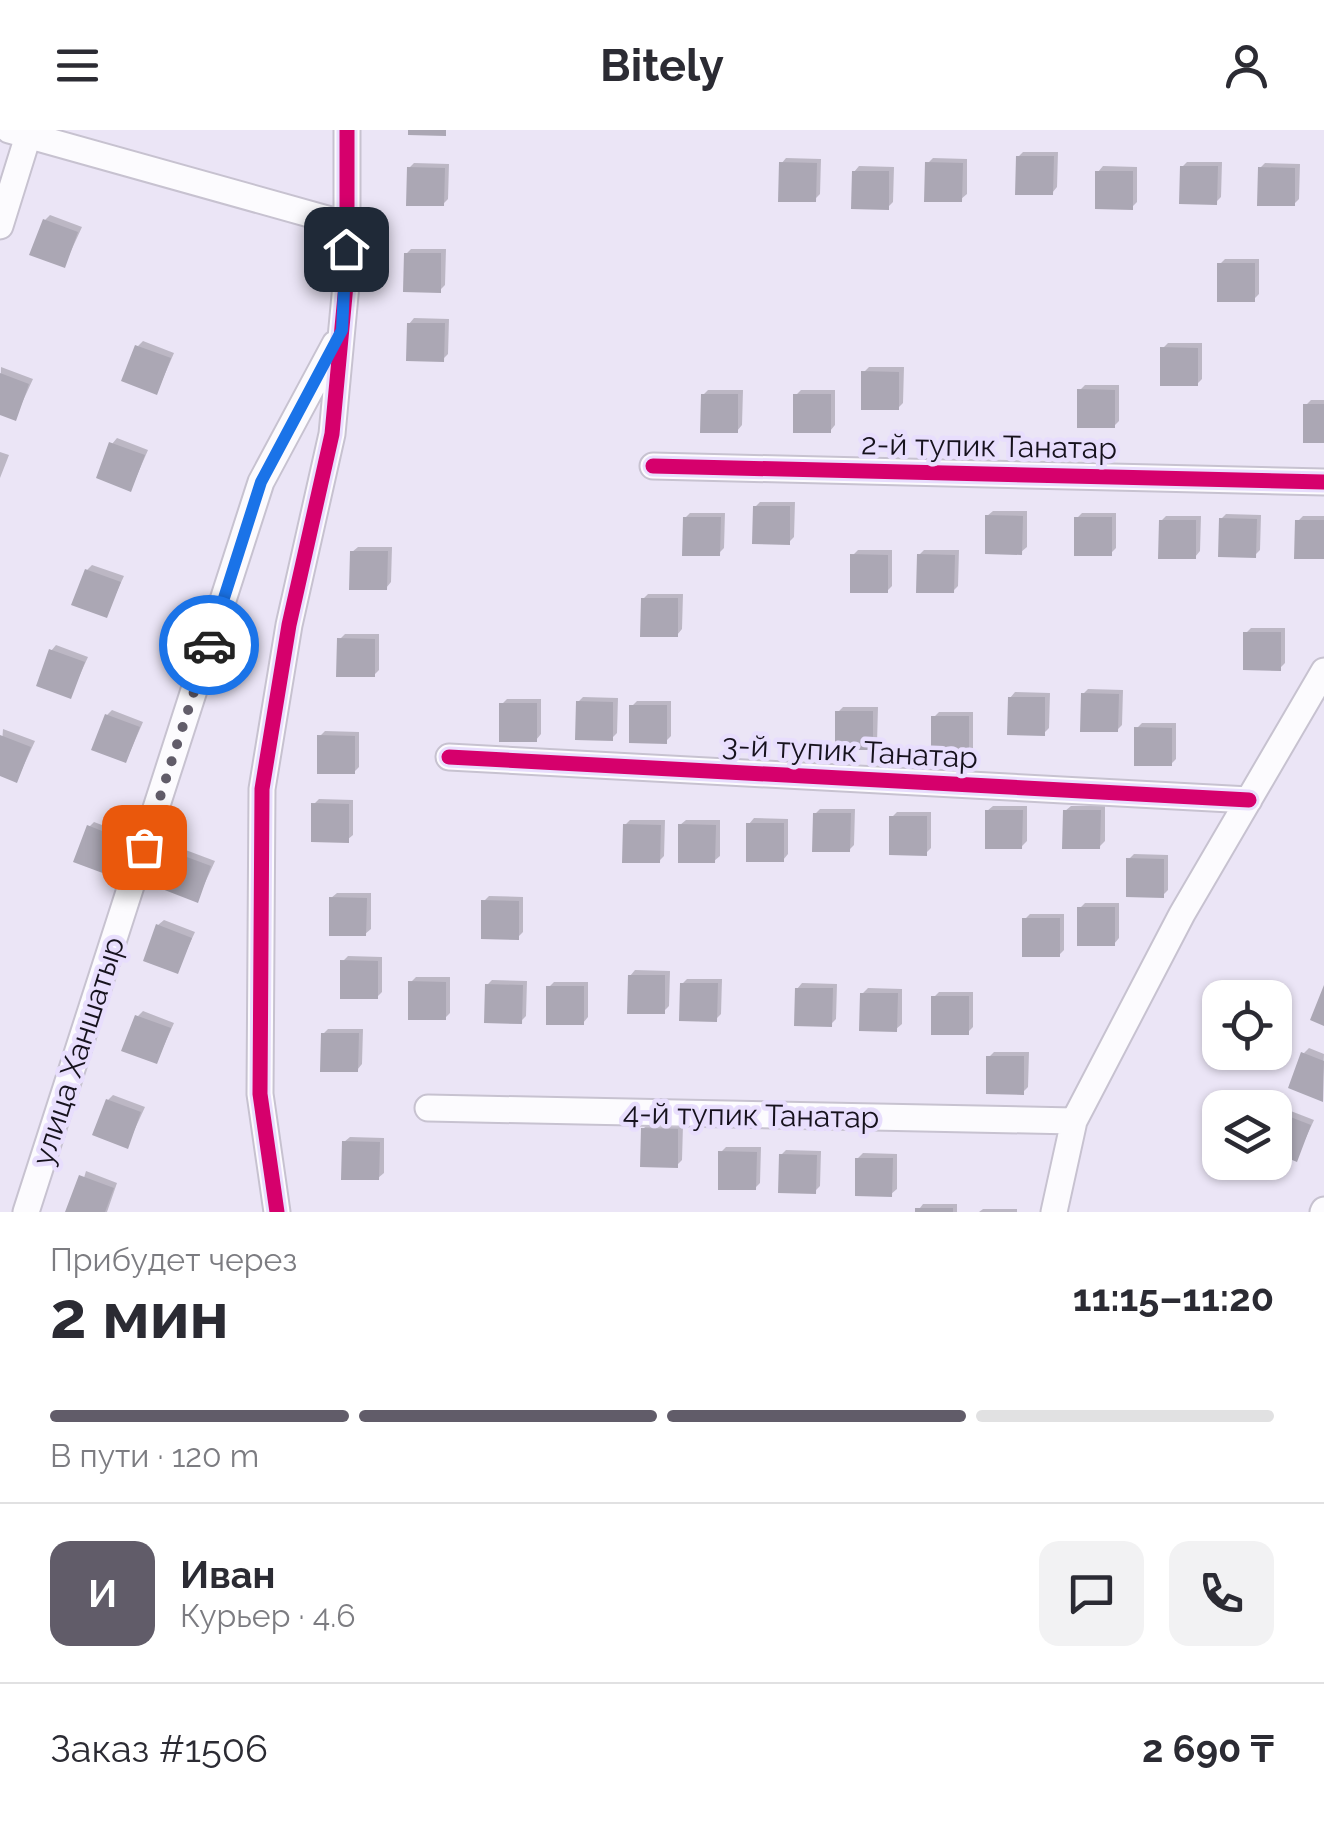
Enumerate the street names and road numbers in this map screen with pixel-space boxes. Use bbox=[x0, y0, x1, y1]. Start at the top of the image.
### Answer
street label: 2-й тупик Танатар bbox=[861, 426, 1117, 466]
street label: 3-й тупик Танатар bbox=[721, 727, 979, 775]
street label: улица Ханшатыр bbox=[25, 932, 131, 1170]
street label: 4-й тупик Танатар bbox=[623, 1095, 879, 1135]

